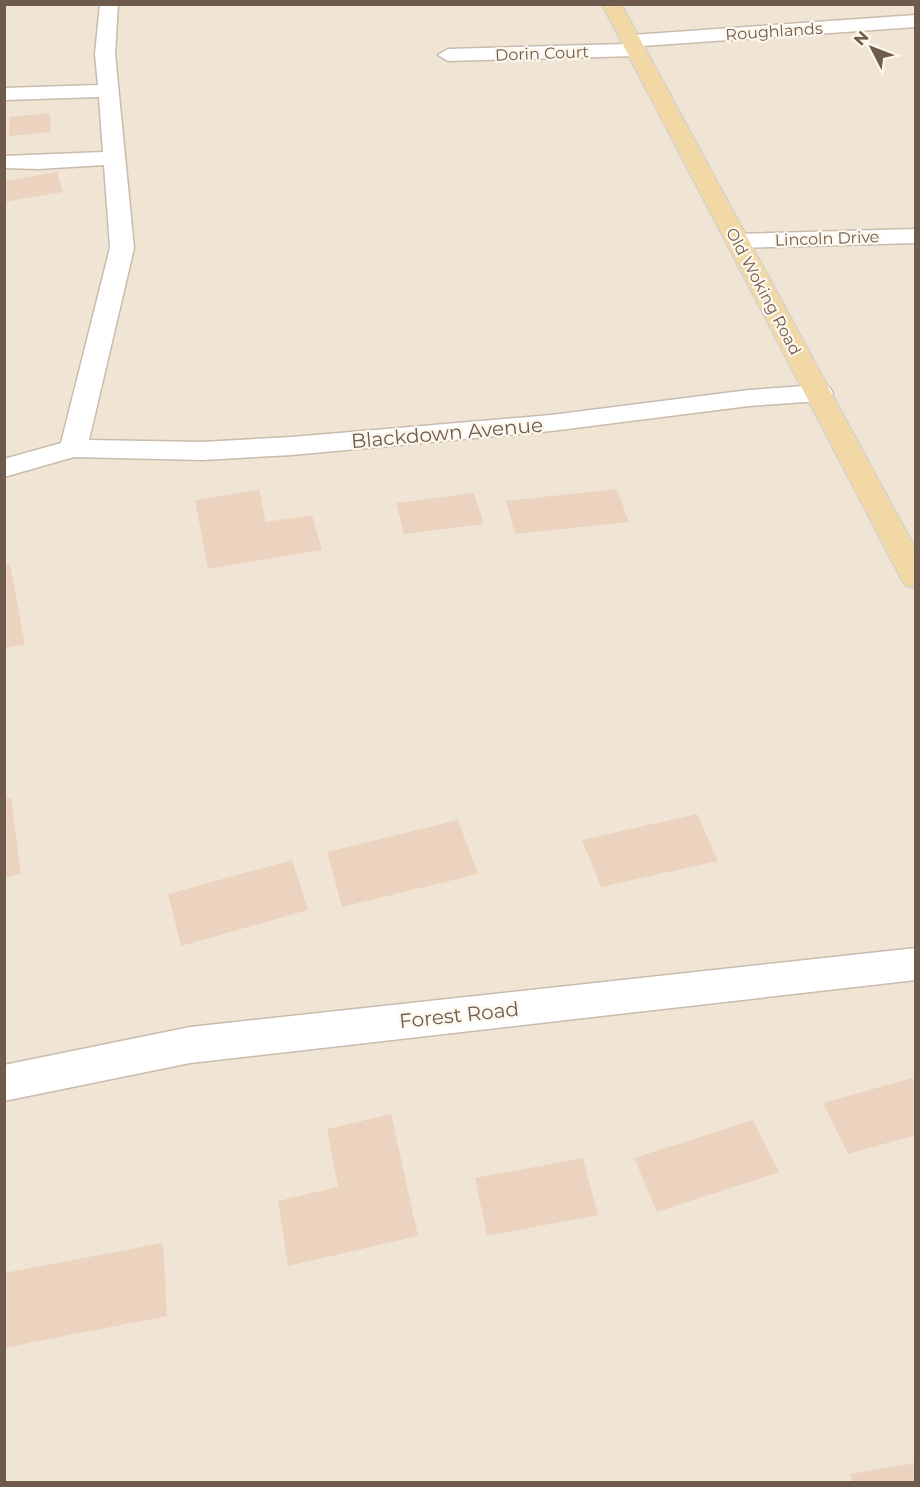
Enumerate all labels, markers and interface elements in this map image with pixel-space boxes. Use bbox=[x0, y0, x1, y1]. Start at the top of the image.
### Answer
north arrow bbox=[842, 18, 902, 78]
street label: Roughlands bbox=[725, 19, 823, 44]
text: N bbox=[850, 27, 873, 49]
street label: Dorin Court bbox=[495, 42, 590, 65]
street label: Old Woking Road bbox=[722, 224, 805, 358]
street label: Lincoln Drive bbox=[774, 227, 880, 250]
street label: Blackdown Avenue bbox=[350, 413, 544, 453]
street label: Forest Road bbox=[398, 997, 520, 1033]

